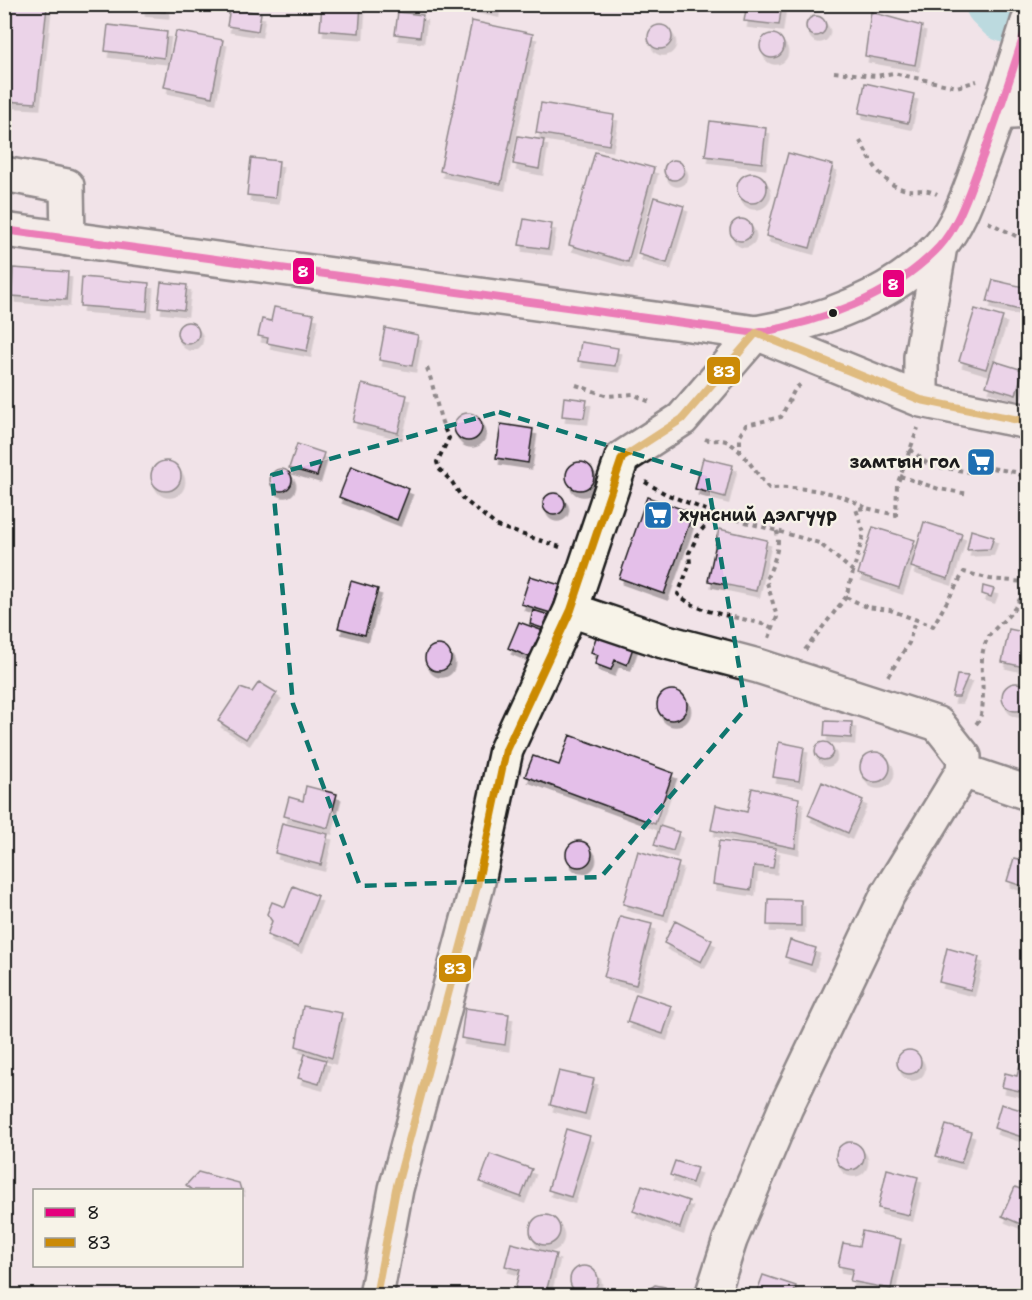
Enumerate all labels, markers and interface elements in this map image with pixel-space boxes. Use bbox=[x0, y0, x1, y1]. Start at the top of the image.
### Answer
line badge: 8 bbox=[292, 257, 315, 285]
text: 8 bbox=[297, 261, 309, 282]
line badge: 8 bbox=[882, 269, 905, 298]
text: 8 bbox=[887, 274, 899, 295]
unlabelled marker bbox=[827, 307, 839, 319]
line badge: 83 bbox=[706, 356, 741, 385]
text: 83 bbox=[713, 361, 735, 382]
supermarket icon: замтын гол bbox=[965, 446, 997, 478]
place label: замтын гол bbox=[850, 450, 960, 474]
supermarket icon: хүнсний дэлгүүр bbox=[642, 499, 674, 531]
place label: хүнсний дэлгүүр bbox=[679, 503, 837, 527]
line badge: 83 bbox=[438, 954, 472, 983]
text: 83 bbox=[444, 958, 466, 979]
legend bbox=[33, 1189, 243, 1267]
text: 8 bbox=[87, 1201, 100, 1225]
text: 83 bbox=[87, 1231, 111, 1255]

